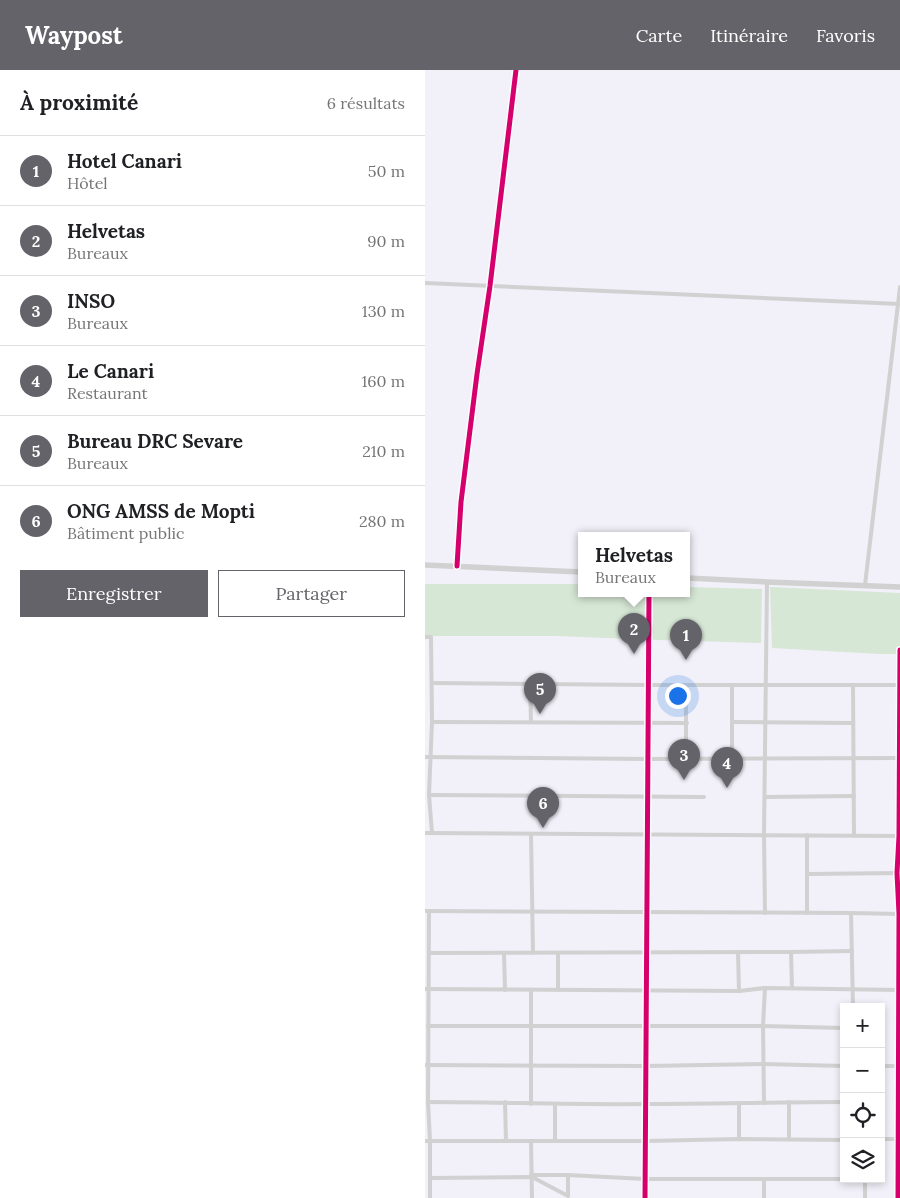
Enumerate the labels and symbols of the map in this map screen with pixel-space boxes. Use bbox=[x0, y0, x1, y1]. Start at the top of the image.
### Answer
pin: 2 bbox=[618, 613, 650, 654]
pin: 1 bbox=[670, 619, 702, 660]
pin: 5 bbox=[524, 673, 556, 714]
your location bbox=[665, 683, 691, 709]
pin: 3 bbox=[668, 739, 700, 780]
pin: 4 bbox=[711, 747, 743, 788]
pin: 6 bbox=[527, 787, 559, 828]

